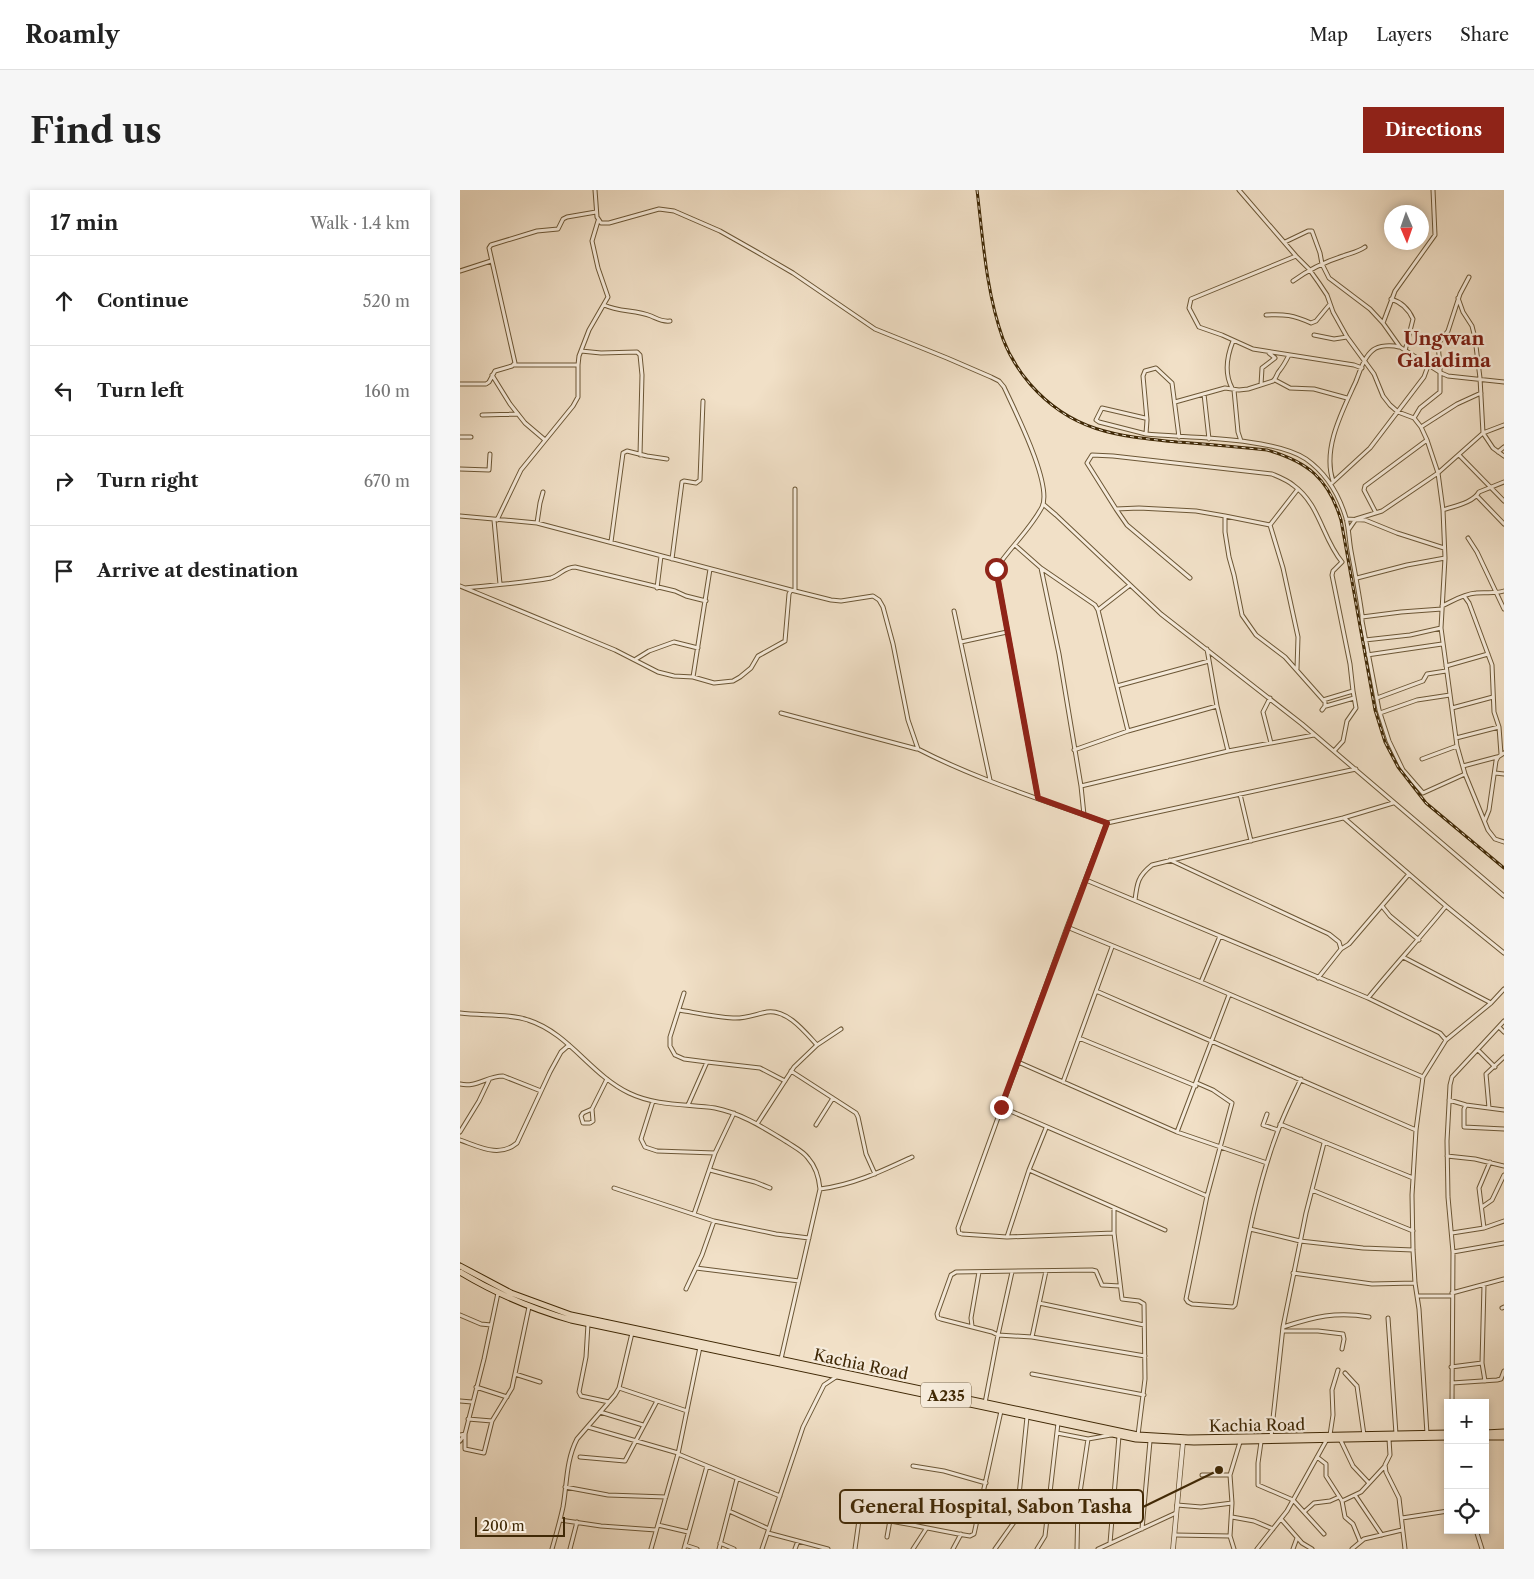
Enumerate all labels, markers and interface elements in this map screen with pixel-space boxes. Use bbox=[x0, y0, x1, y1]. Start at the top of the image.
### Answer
text: Roamly bbox=[25, 20, 119, 49]
text: Map bbox=[1310, 24, 1348, 46]
text: Layers bbox=[1376, 24, 1432, 46]
text: Share bbox=[1460, 24, 1509, 46]
button: Directions bbox=[1363, 107, 1504, 153]
text: Find us bbox=[30, 109, 162, 152]
north arrow bbox=[1384, 205, 1429, 250]
text: 17 min bbox=[50, 210, 118, 235]
text: Walk · 1.4 km bbox=[310, 213, 410, 233]
icon: ahead bbox=[50, 287, 78, 315]
text: Continue bbox=[97, 289, 189, 312]
text: 520 m bbox=[363, 291, 410, 311]
district label: Ungwan Galadima bbox=[1397, 327, 1492, 372]
icon: left bbox=[50, 377, 78, 405]
text: Turn left bbox=[97, 379, 184, 402]
text: 160 m bbox=[365, 381, 410, 401]
icon: right bbox=[50, 467, 78, 495]
text: Turn right bbox=[97, 469, 198, 492]
text: 670 m bbox=[364, 471, 410, 491]
icon: arrive bbox=[50, 557, 78, 585]
route start bbox=[985, 558, 1008, 581]
text: Arrive at destination bbox=[97, 559, 298, 582]
route end bbox=[990, 1096, 1013, 1119]
street label: Kachia Road bbox=[812, 1344, 910, 1384]
road number: A235 bbox=[921, 1382, 971, 1408]
map controls bbox=[1444, 1399, 1489, 1534]
button: + bbox=[1444, 1399, 1489, 1444]
street label: Kachia Road bbox=[1209, 1414, 1306, 1436]
button: − bbox=[1444, 1444, 1489, 1489]
button: locate bbox=[1444, 1489, 1489, 1534]
callout: General Hospital, Sabon Tasha bbox=[840, 1490, 1143, 1523]
text: General Hospital, Sabon Tasha bbox=[850, 1496, 1133, 1518]
scale bar bbox=[475, 1514, 565, 1537]
text: 200 m bbox=[482, 1517, 525, 1535]

